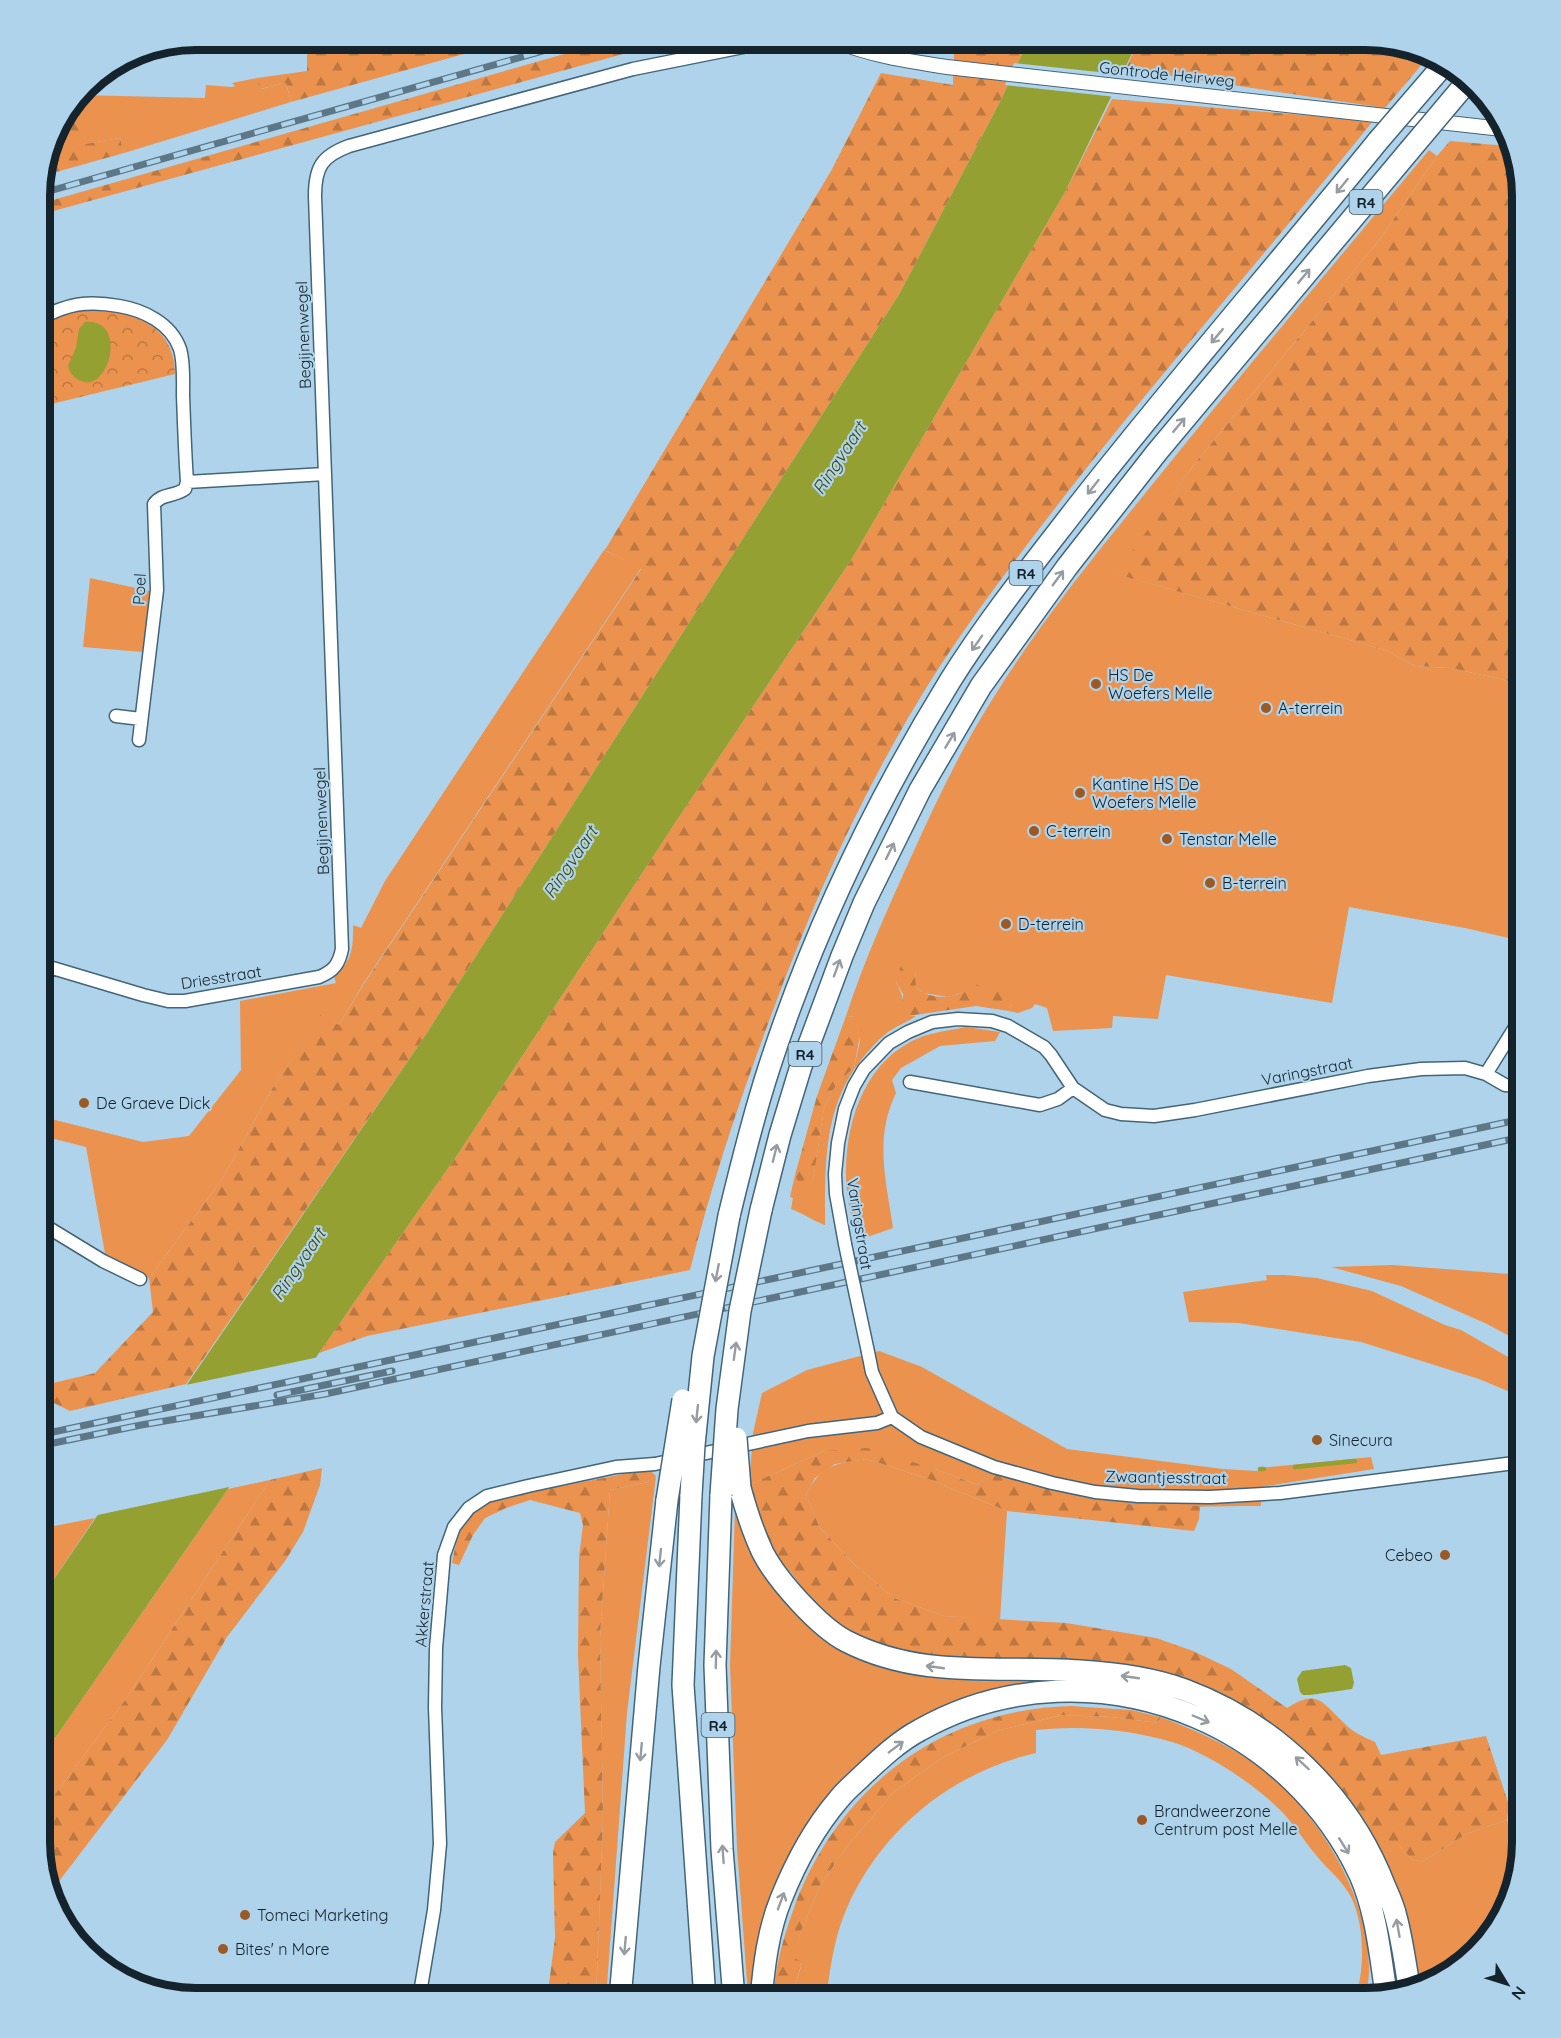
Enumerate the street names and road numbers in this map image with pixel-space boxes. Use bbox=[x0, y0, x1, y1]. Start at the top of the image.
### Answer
street label: Gontrode Heirweg bbox=[1098, 57, 1236, 91]
road number: R4 bbox=[1350, 190, 1382, 214]
street label: Begijnenwegel bbox=[291, 281, 315, 389]
road number: R4 bbox=[1010, 561, 1042, 585]
street label: Poel bbox=[128, 573, 150, 605]
street label: Begijnenwegel bbox=[309, 767, 333, 875]
street label: Driesstraat bbox=[179, 961, 263, 993]
road number: R4 bbox=[788, 1042, 822, 1066]
street label: Varingstraat bbox=[1260, 1052, 1354, 1090]
street label: Varingstraat bbox=[843, 1177, 877, 1271]
street label: Zwaantjesstraat bbox=[1105, 1466, 1227, 1488]
street label: Akkerstraat bbox=[410, 1560, 438, 1648]
road number: R4 bbox=[702, 1713, 734, 1737]

